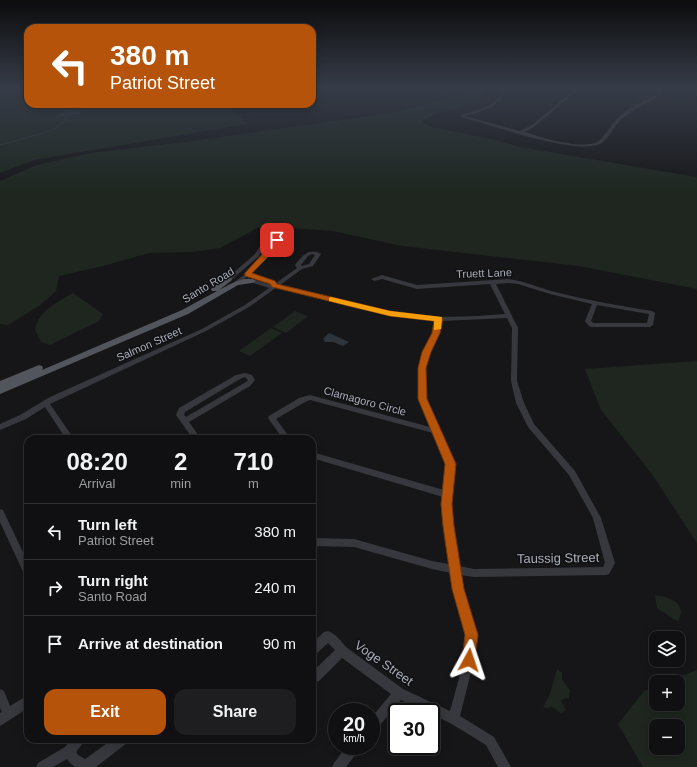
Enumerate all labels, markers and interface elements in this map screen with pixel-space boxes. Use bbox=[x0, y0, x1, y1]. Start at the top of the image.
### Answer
icon: left bbox=[44, 40, 96, 92]
text: 380 m bbox=[110, 40, 189, 71]
text: Patriot Street bbox=[110, 73, 215, 93]
pin bbox=[260, 223, 294, 257]
icon: arrive bbox=[266, 229, 288, 251]
street label: Santo Road bbox=[180, 265, 236, 305]
street label: Truett Lane bbox=[456, 266, 512, 280]
street label: Salmon Street bbox=[115, 324, 183, 364]
street label: Clamagoro Circle bbox=[322, 384, 408, 418]
text: 08:20 bbox=[66, 448, 128, 475]
text: 2 bbox=[174, 448, 187, 475]
text: 710 bbox=[234, 448, 274, 475]
text: Arrival bbox=[79, 476, 116, 491]
text: min bbox=[170, 476, 191, 491]
text: m bbox=[248, 476, 259, 491]
text: Turn left bbox=[78, 516, 137, 533]
icon: left bbox=[44, 521, 66, 543]
text: 380 m bbox=[254, 523, 296, 540]
text: Patriot Street bbox=[78, 533, 154, 548]
street label: Taussig Street bbox=[517, 550, 600, 566]
text: Turn right bbox=[78, 572, 148, 589]
icon: right bbox=[44, 577, 66, 599]
text: 240 m bbox=[254, 579, 296, 596]
text: Santo Road bbox=[78, 589, 147, 604]
map controls bbox=[649, 631, 685, 755]
button: layers bbox=[649, 631, 685, 667]
icon: arrive bbox=[44, 633, 66, 655]
text: Arrive at destination bbox=[78, 635, 223, 652]
text: 90 m bbox=[263, 635, 296, 652]
street label: Voge Street bbox=[352, 637, 416, 689]
position arrow bbox=[448, 639, 490, 681]
button: + bbox=[649, 675, 685, 711]
button: Exit bbox=[44, 689, 166, 735]
button: Share bbox=[174, 689, 296, 735]
speed limit sign: 30 bbox=[388, 703, 440, 755]
text: 20 bbox=[343, 713, 365, 735]
button: − bbox=[649, 719, 685, 755]
text: km/h bbox=[343, 733, 365, 744]

